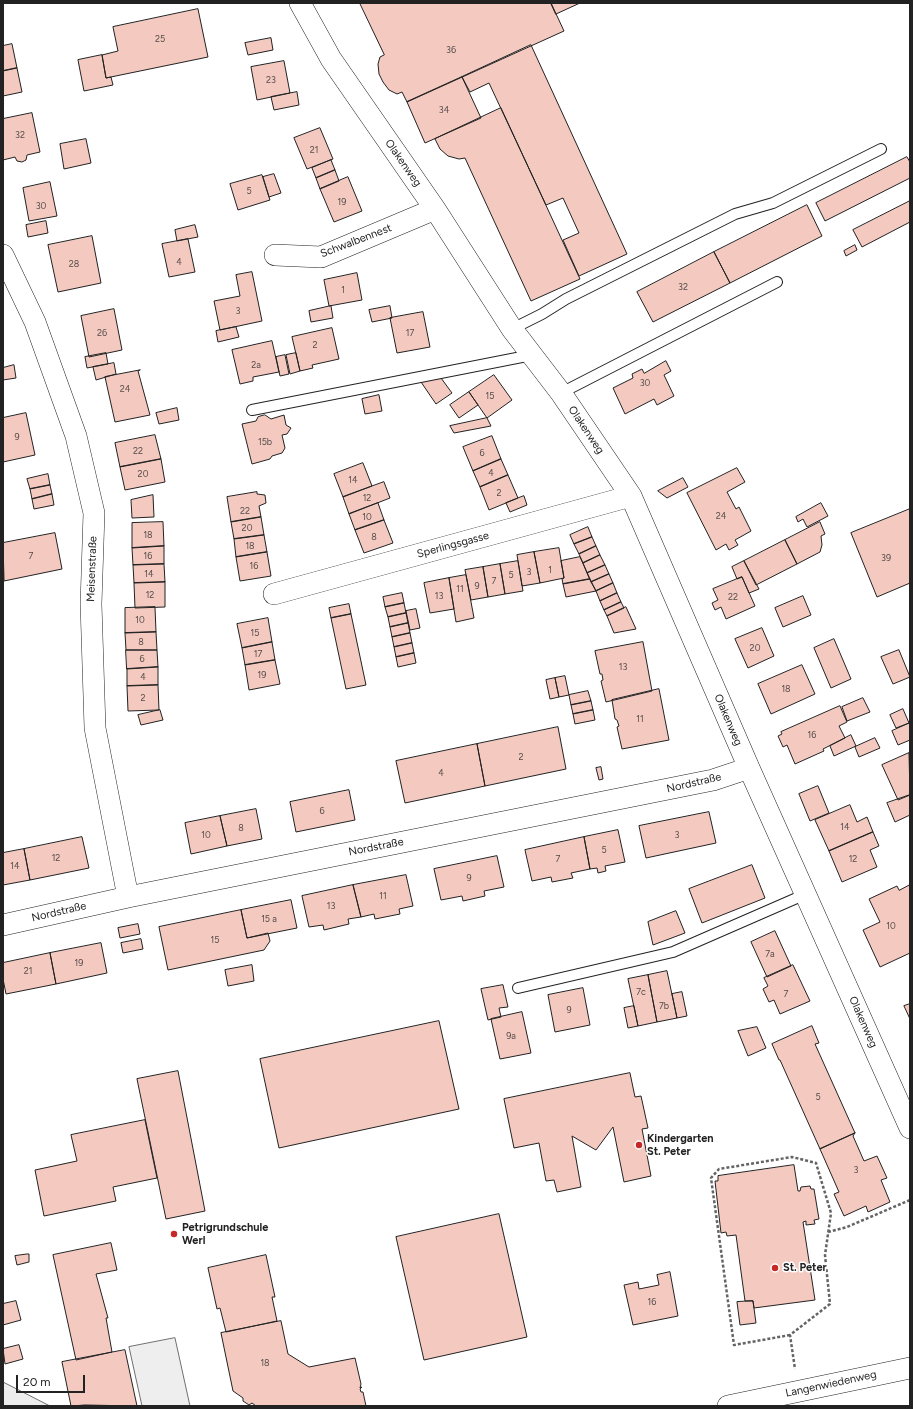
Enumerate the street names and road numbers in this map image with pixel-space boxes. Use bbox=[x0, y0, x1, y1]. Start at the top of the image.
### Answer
street label: Olakenweg bbox=[382, 137, 424, 189]
street label: Schwalbennest bbox=[318, 221, 394, 261]
street label: Olakenweg bbox=[565, 404, 607, 456]
street label: Sperlingsgasse bbox=[416, 529, 490, 561]
street label: Meisenstraße bbox=[84, 536, 100, 602]
street label: Olakenweg bbox=[711, 692, 745, 748]
street label: Nordstraße bbox=[665, 770, 723, 796]
street label: Nordstraße bbox=[347, 835, 405, 859]
street label: Nordstraße bbox=[30, 899, 88, 925]
street label: Olakenweg bbox=[846, 994, 880, 1050]
street label: Langenwiedenweg bbox=[784, 1368, 878, 1400]

